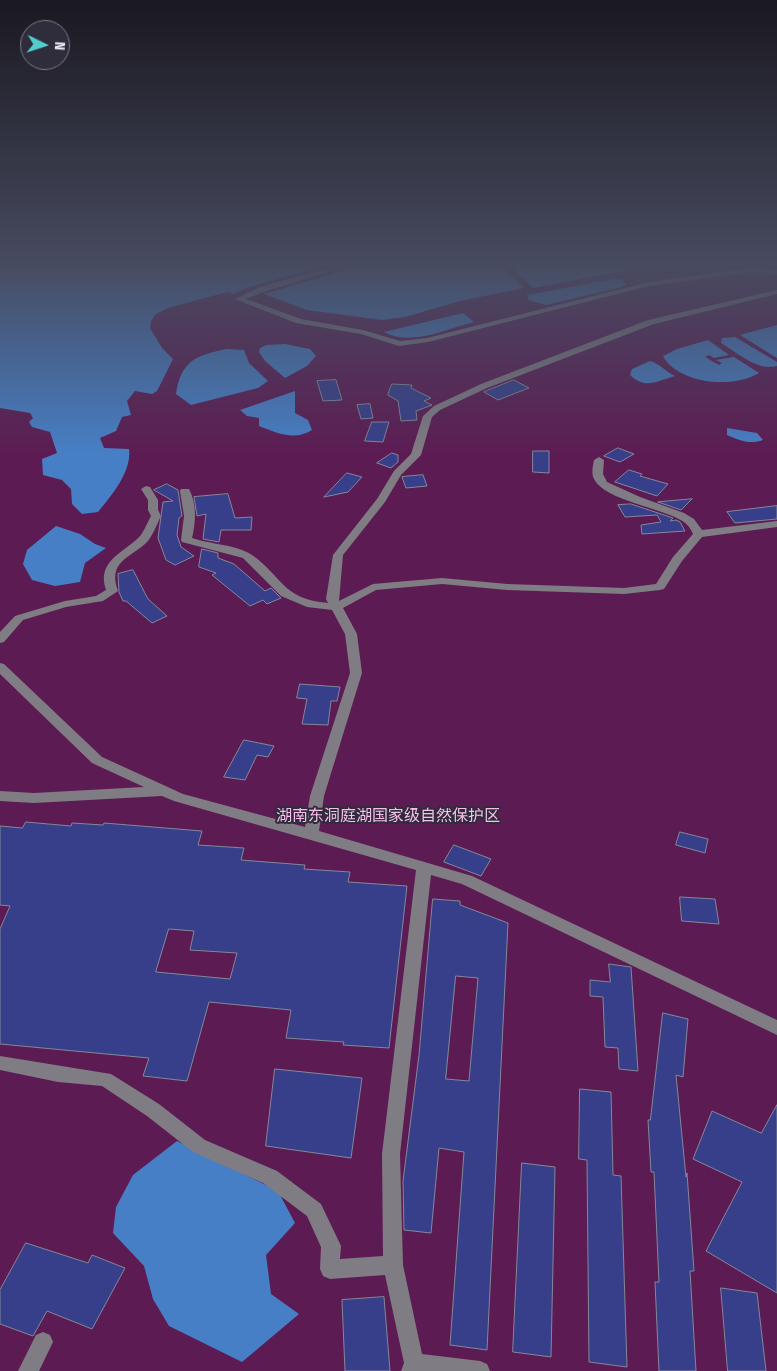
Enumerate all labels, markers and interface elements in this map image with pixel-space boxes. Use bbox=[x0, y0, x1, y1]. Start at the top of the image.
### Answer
north arrow bbox=[20, 20, 70, 70]
text: N bbox=[51, 41, 68, 51]
park label: 湖南东洞庭湖国家级自然保护区 bbox=[276, 807, 500, 827]

